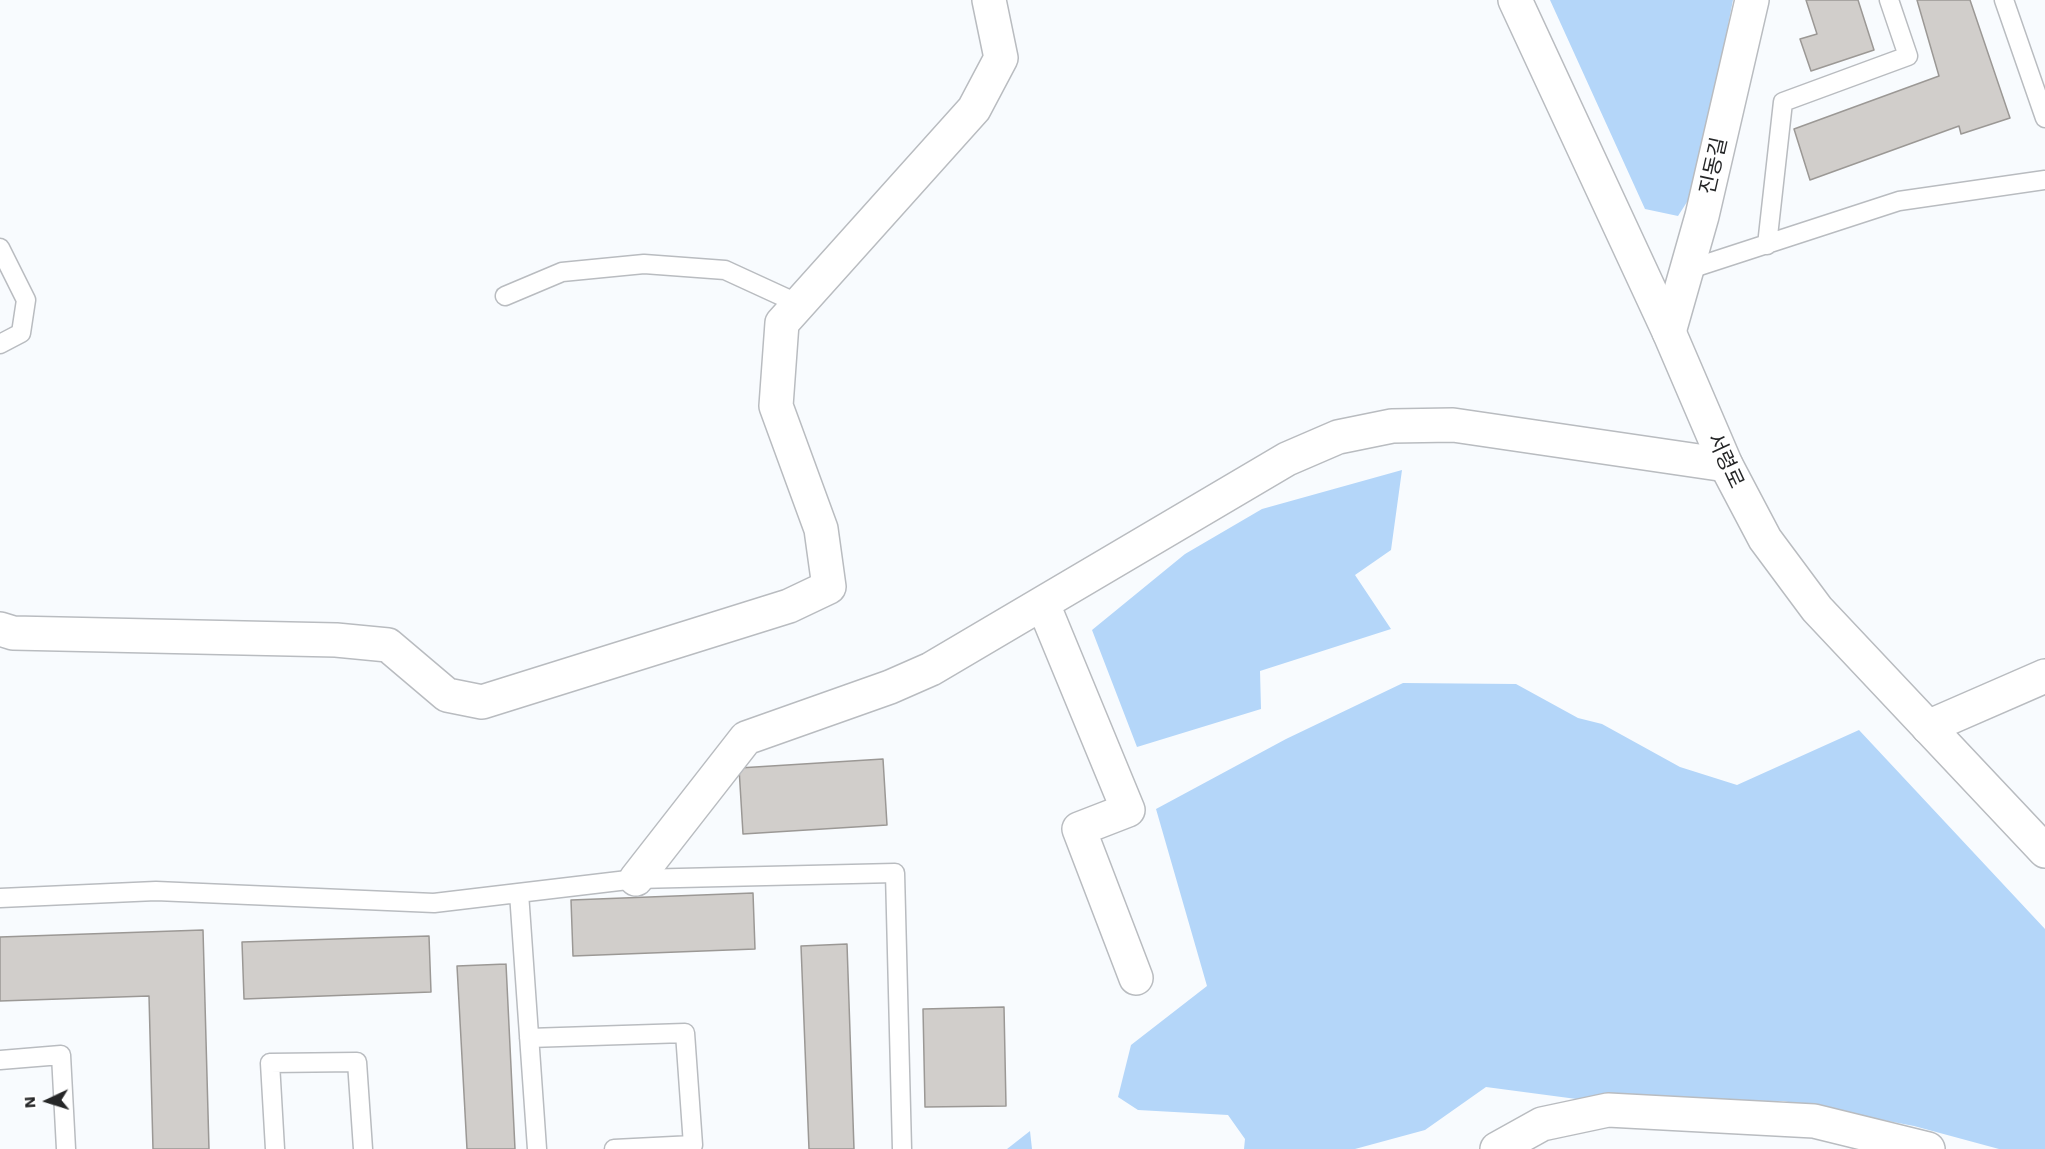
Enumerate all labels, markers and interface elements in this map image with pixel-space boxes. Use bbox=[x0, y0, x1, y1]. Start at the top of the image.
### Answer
street label: 진동길 bbox=[1695, 135, 1733, 197]
street label: 서령로 bbox=[1701, 429, 1749, 493]
north arrow bbox=[18, 1071, 78, 1131]
text: N bbox=[20, 1096, 39, 1109]

